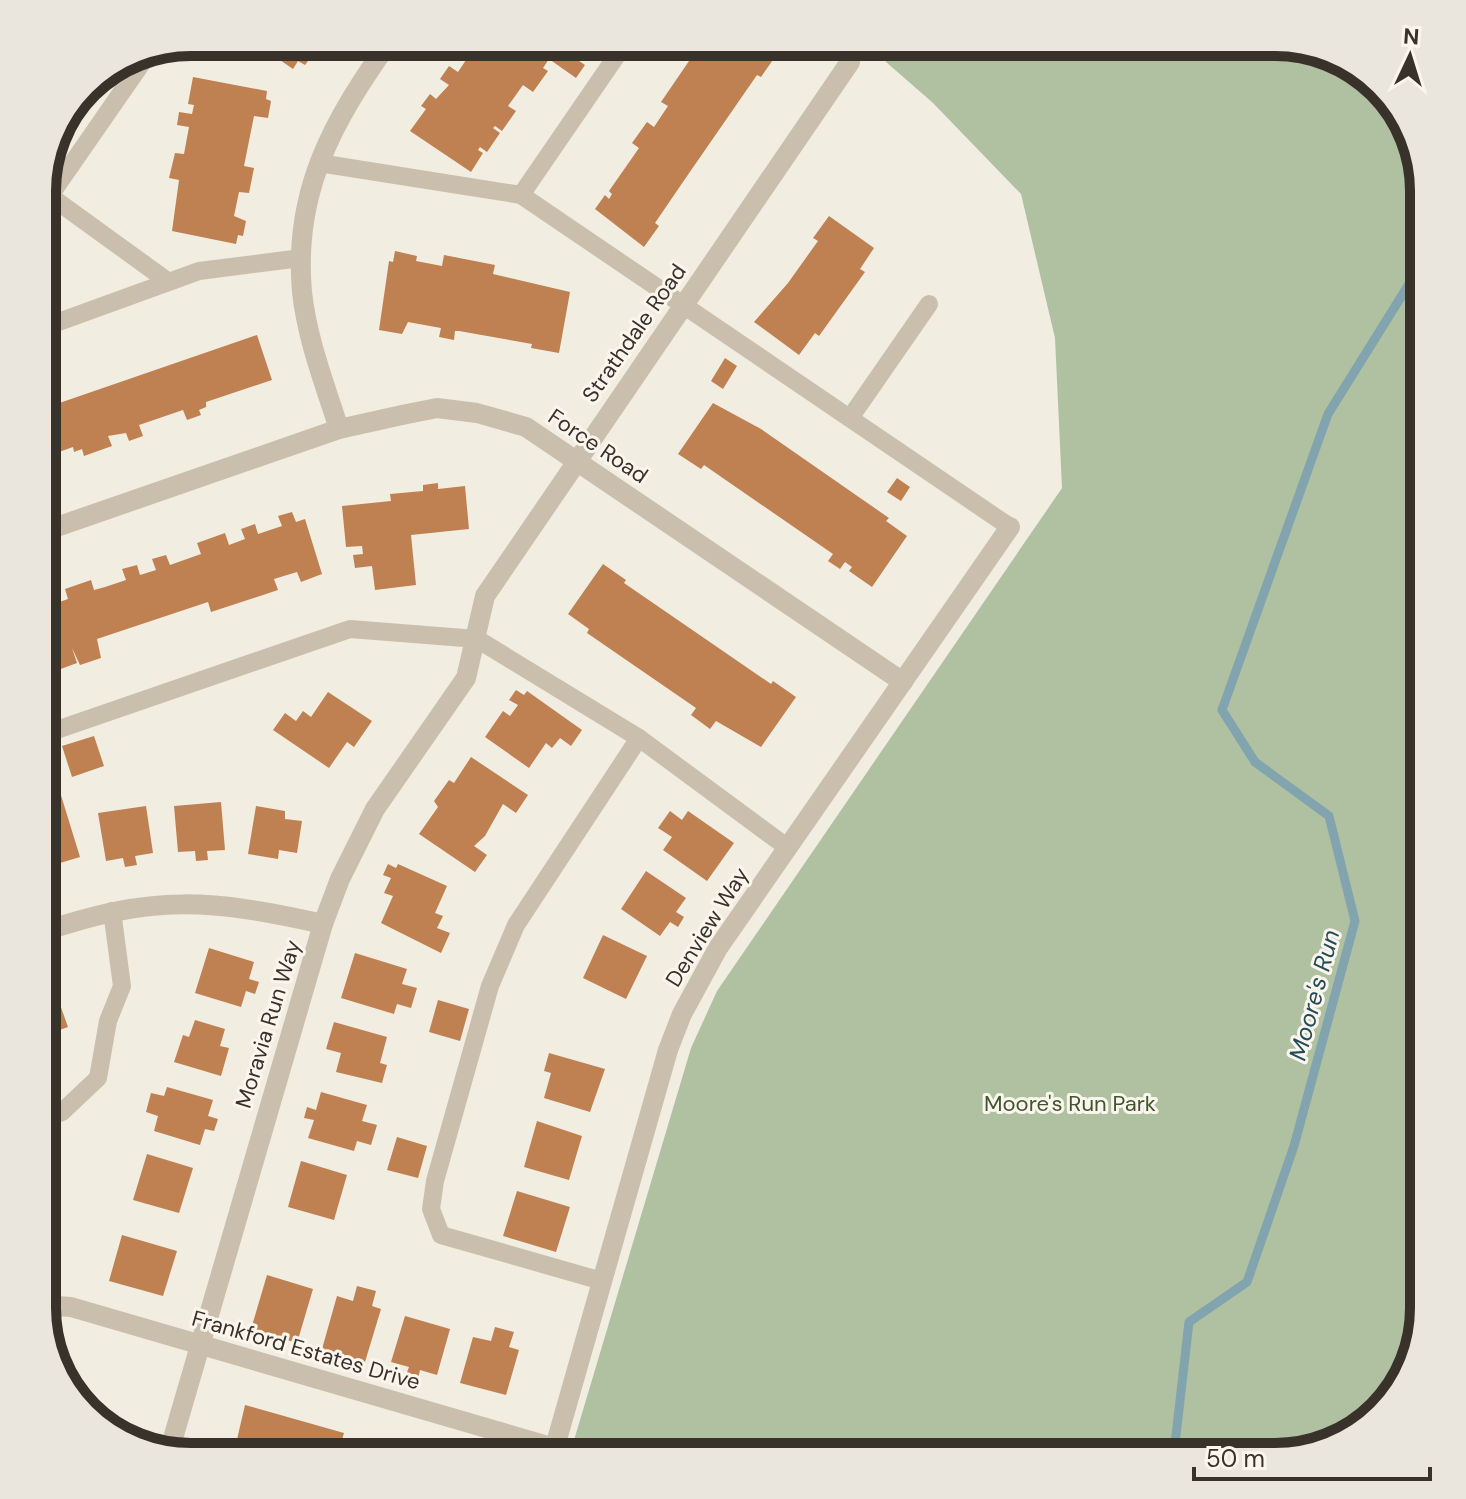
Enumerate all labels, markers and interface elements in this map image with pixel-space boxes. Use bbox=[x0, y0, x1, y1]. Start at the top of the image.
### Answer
north arrow bbox=[1370, 16, 1450, 96]
text: N bbox=[1402, 22, 1420, 52]
street label: Strathdale Road bbox=[575, 258, 693, 408]
street label: Force Road bbox=[543, 402, 653, 490]
street label: Denview Way bbox=[659, 862, 755, 992]
water label: Moore's Run bbox=[1282, 926, 1346, 1064]
street label: Moravia Run Way bbox=[229, 936, 307, 1112]
park label: Moore's Run Park bbox=[984, 1089, 1156, 1118]
street label: Frankford Estates Drive bbox=[189, 1304, 423, 1396]
scale bar bbox=[1194, 1431, 1430, 1481]
text: 50 m bbox=[1206, 1443, 1265, 1474]

